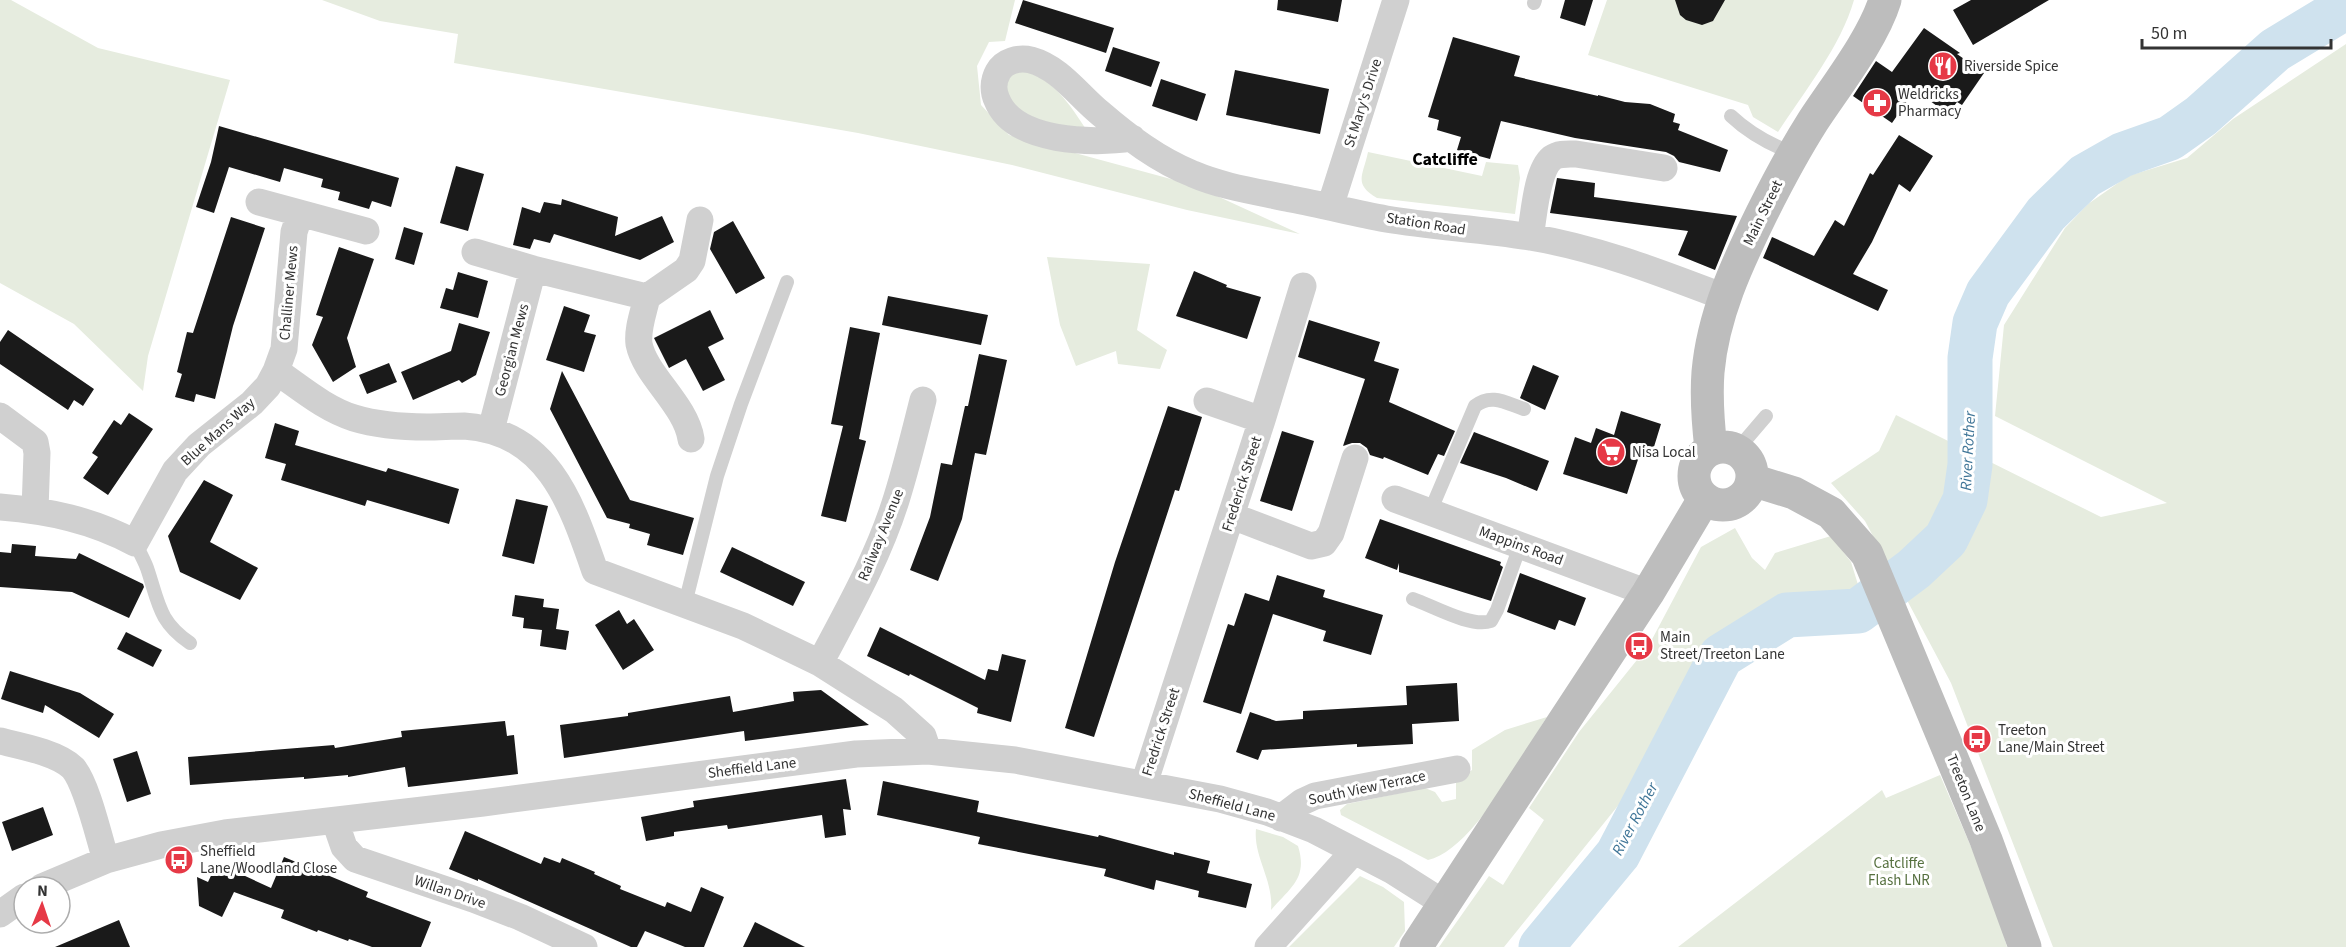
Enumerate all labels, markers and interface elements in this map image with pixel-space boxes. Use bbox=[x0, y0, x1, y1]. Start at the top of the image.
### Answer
scale bar bbox=[2142, 12, 2331, 50]
text: 50 m bbox=[2151, 21, 2187, 46]
restaurant icon: Riverside Spice bbox=[1927, 50, 1959, 82]
street label: St Mary's Drive bbox=[1339, 56, 1387, 150]
place label: Riverside Spice bbox=[1964, 56, 2059, 77]
place label: Weldricks Pharmacy bbox=[1898, 84, 1961, 122]
pharmacy icon: Weldricks Pharmacy bbox=[1861, 87, 1893, 119]
district label: Catcliffe bbox=[1412, 147, 1478, 172]
street label: Main Street bbox=[1738, 177, 1788, 249]
street label: Station Road bbox=[1385, 207, 1467, 241]
street label: Challiner Mews bbox=[274, 245, 304, 341]
street label: Georgian Mews bbox=[490, 301, 534, 399]
street label: Blue Mans Way bbox=[176, 393, 260, 471]
water label: River Rother bbox=[1955, 409, 1981, 491]
street label: Frederick Street bbox=[1217, 434, 1267, 534]
supermarket icon: Nisa Local bbox=[1595, 436, 1627, 468]
place label: Nisa Local bbox=[1632, 442, 1696, 463]
street label: Railway Avenue bbox=[853, 486, 909, 584]
street label: Mappins Road bbox=[1476, 521, 1566, 571]
place label: Main Street/Treeton Lane bbox=[1660, 627, 1785, 665]
bus stop icon: Main Street/Treeton Lane bbox=[1623, 630, 1655, 662]
street label: Fredrick Street bbox=[1137, 685, 1185, 779]
place label: Treeton Lane/Main Street bbox=[1998, 720, 2105, 758]
bus stop icon: Treeton Lane/Main Street bbox=[1961, 723, 1993, 755]
street label: Treeton Lane bbox=[1941, 751, 1991, 835]
street label: Sheffield Lane bbox=[707, 752, 797, 784]
street label: South View Terrace bbox=[1306, 765, 1428, 811]
water label: River Rother bbox=[1607, 777, 1664, 859]
street label: Sheffield Lane bbox=[1186, 783, 1278, 827]
place label: Sheffield Lane/Woodland Close bbox=[200, 841, 337, 879]
bus stop icon: Sheffield Lane/Woodland Close bbox=[163, 844, 195, 876]
park label: Catcliffe Flash LNR bbox=[1868, 853, 1930, 891]
street label: Willan Drive bbox=[411, 870, 489, 914]
north arrow bbox=[12, 875, 72, 935]
text: N bbox=[37, 880, 48, 902]

